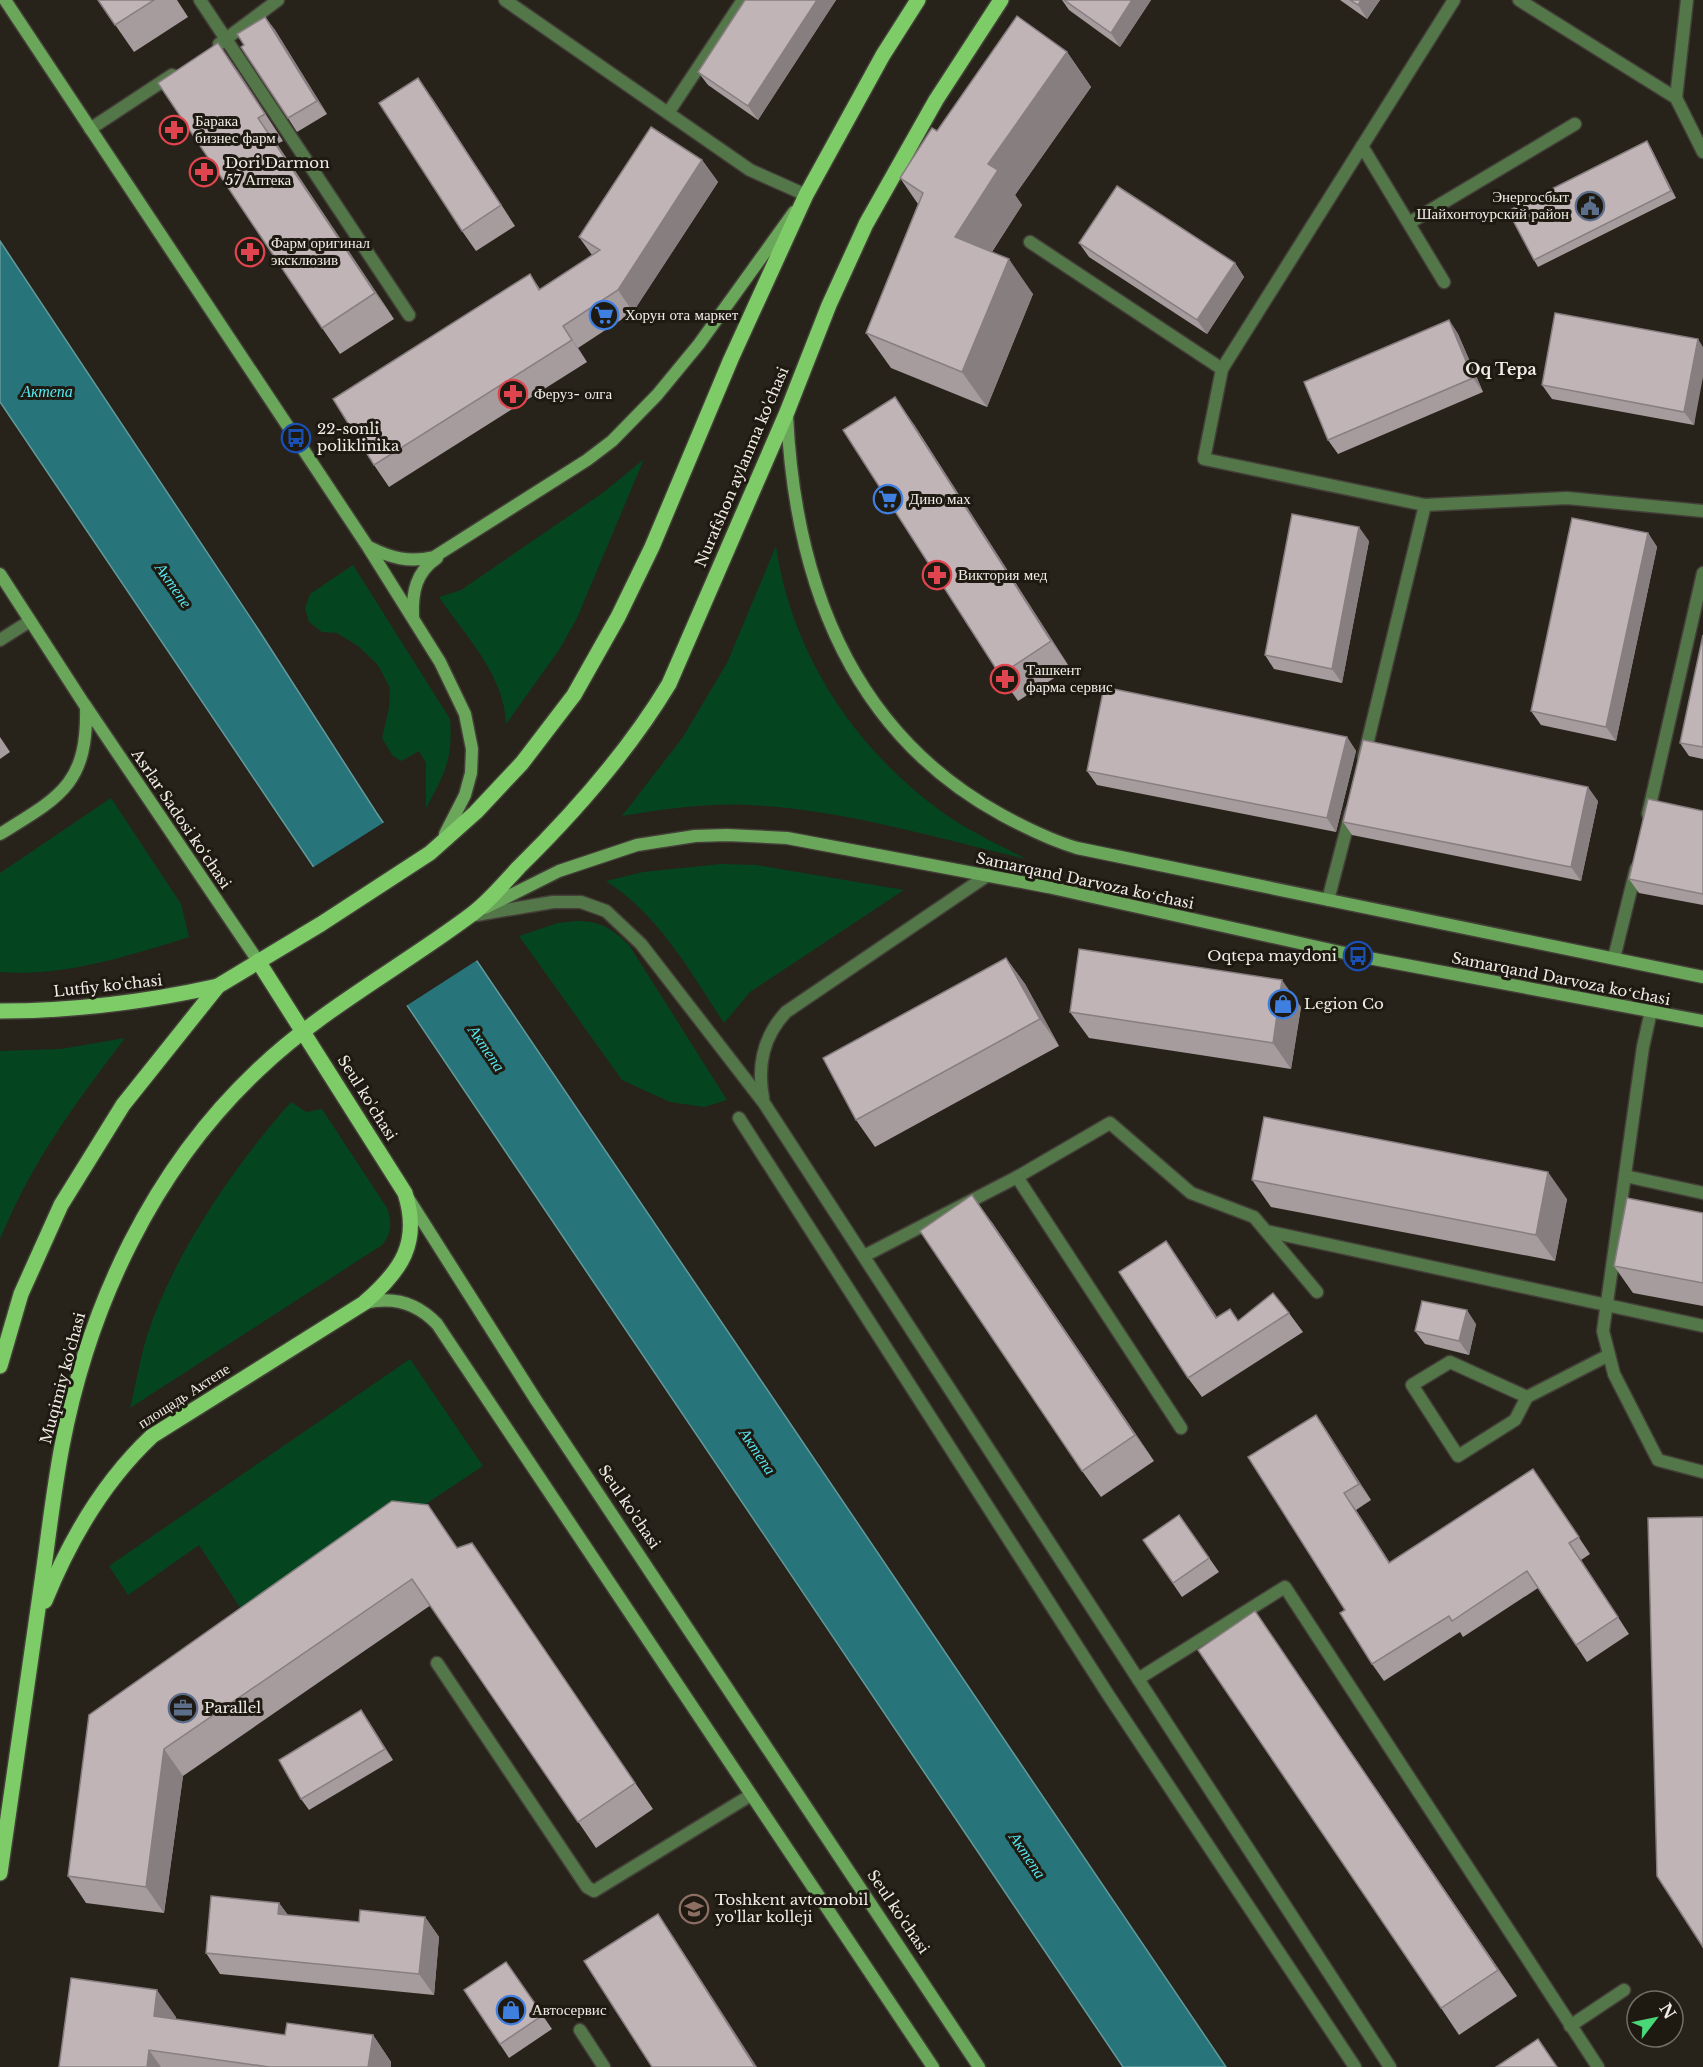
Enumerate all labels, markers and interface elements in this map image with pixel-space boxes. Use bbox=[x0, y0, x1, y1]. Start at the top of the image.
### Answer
place label: Барака бизнес фарм bbox=[195, 111, 276, 147]
pharmacy icon: Барака бизнес фарм bbox=[158, 114, 190, 146]
place label: Dori Darmon 57 Аптека bbox=[225, 153, 330, 189]
pharmacy icon: Dori Darmon 57 Аптека bbox=[188, 156, 220, 188]
place label: Энергосбыт Шайхонтоурский район bbox=[1416, 187, 1569, 223]
public building icon: Энергосбыт Шайхонтоурский район bbox=[1574, 190, 1606, 222]
place label: Фарм оригинал эксклюзив bbox=[271, 233, 371, 269]
pharmacy icon: Фарм оригинал эксклюзив bbox=[234, 236, 266, 268]
supermarket icon: Хорун ота маркет bbox=[588, 299, 620, 331]
place label: Хорун ота маркет bbox=[625, 305, 739, 324]
district label: Oq Tepa bbox=[1465, 359, 1537, 379]
street label: Nurafshon aylanma ko'chasi bbox=[691, 364, 792, 570]
pharmacy icon: Феруз- олга bbox=[497, 378, 529, 410]
water label: Актепа bbox=[20, 381, 73, 401]
place label: Феруз- олга bbox=[534, 384, 612, 403]
place label: 22-sonli poliklinika bbox=[317, 419, 400, 455]
bus stop icon: 22-sonli poliklinika bbox=[280, 422, 312, 454]
supermarket icon: Дино мах bbox=[872, 483, 904, 515]
place label: Дино мах bbox=[909, 489, 971, 508]
water label: Актепе bbox=[151, 558, 197, 612]
pharmacy icon: Виктория мед bbox=[921, 559, 953, 591]
place label: Виктория мед bbox=[958, 565, 1048, 584]
place label: Ташкент фарма сервис bbox=[1026, 660, 1113, 696]
pharmacy icon: Ташкент фарма сервис bbox=[989, 663, 1021, 695]
street label: Asrlar Sadosi ko‘chasi bbox=[127, 744, 235, 892]
street label: Samarqand Darvoza koʻchasi bbox=[974, 848, 1196, 913]
bus stop icon: Oqtepa maydoni bbox=[1342, 940, 1374, 972]
place label: Oqtepa maydoni bbox=[1207, 946, 1337, 965]
street label: Samarqand Darvoza koʻchasi bbox=[1450, 948, 1672, 1009]
street label: Lutfiy ko'chasi bbox=[53, 970, 163, 1001]
shop icon: Legion Co bbox=[1267, 988, 1299, 1020]
place label: Legion Co bbox=[1304, 994, 1384, 1013]
water label: Актепа bbox=[464, 1020, 510, 1075]
street label: Seul ko'chasi bbox=[334, 1051, 401, 1144]
street label: Muqimiy ko'chasi bbox=[36, 1310, 89, 1446]
street label: площадь Актепе bbox=[134, 1359, 234, 1432]
water label: Актепа bbox=[735, 1423, 781, 1478]
street label: Seul ko'chasi bbox=[594, 1461, 664, 1552]
office icon: Parallel bbox=[167, 1692, 199, 1724]
place label: Parallel bbox=[204, 1698, 261, 1717]
water label: Актепа bbox=[1005, 1827, 1051, 1882]
street label: Seul ko'chasi bbox=[863, 1866, 933, 1957]
place label: Toshkent avtomobil yo'llar kolleji bbox=[715, 1890, 868, 1926]
school or university icon: Toshkent avtomobil yo'llar kolleji bbox=[678, 1893, 710, 1925]
north arrow bbox=[1625, 1989, 1685, 2049]
shop icon: Автосервис bbox=[495, 1994, 527, 2026]
text: N bbox=[1655, 1999, 1680, 2023]
place label: Автосервис bbox=[532, 2000, 607, 2019]

